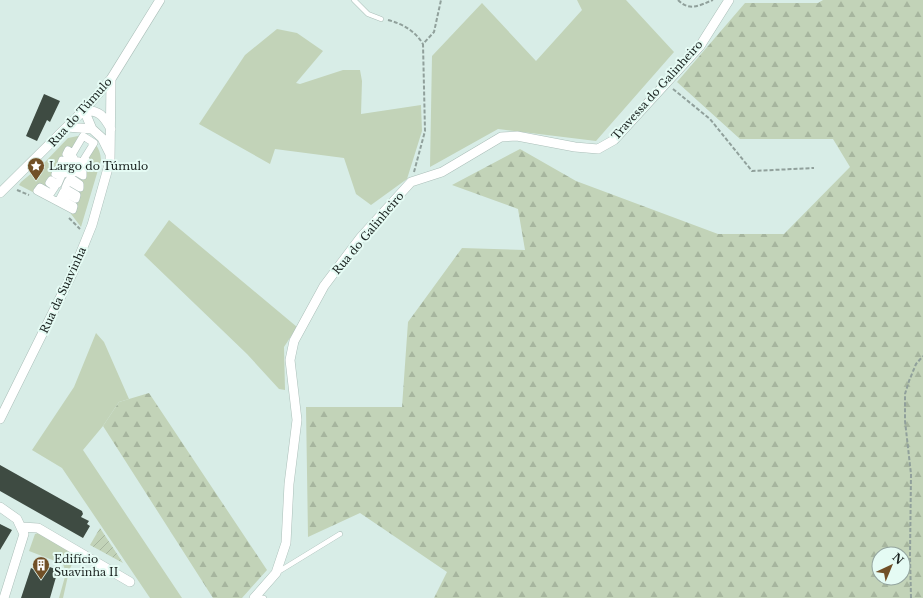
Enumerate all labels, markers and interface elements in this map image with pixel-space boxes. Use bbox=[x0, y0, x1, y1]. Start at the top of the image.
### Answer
street label: Travessa do Galinheiro bbox=[609, 37, 705, 143]
street label: Rua do Túmulo bbox=[45, 75, 115, 149]
place icon: Largo do Túmulo bbox=[26, 156, 46, 181]
place label: Largo do Túmulo bbox=[49, 159, 148, 173]
street label: Rua do Galinheiro bbox=[329, 189, 407, 277]
street label: Rua da Suavinha bbox=[37, 244, 90, 335]
north arrow bbox=[871, 546, 911, 586]
text: N bbox=[889, 550, 907, 568]
place label: Edifício Suavinha II bbox=[54, 552, 119, 579]
building icon: Edifício Suavinha II bbox=[31, 555, 51, 580]

